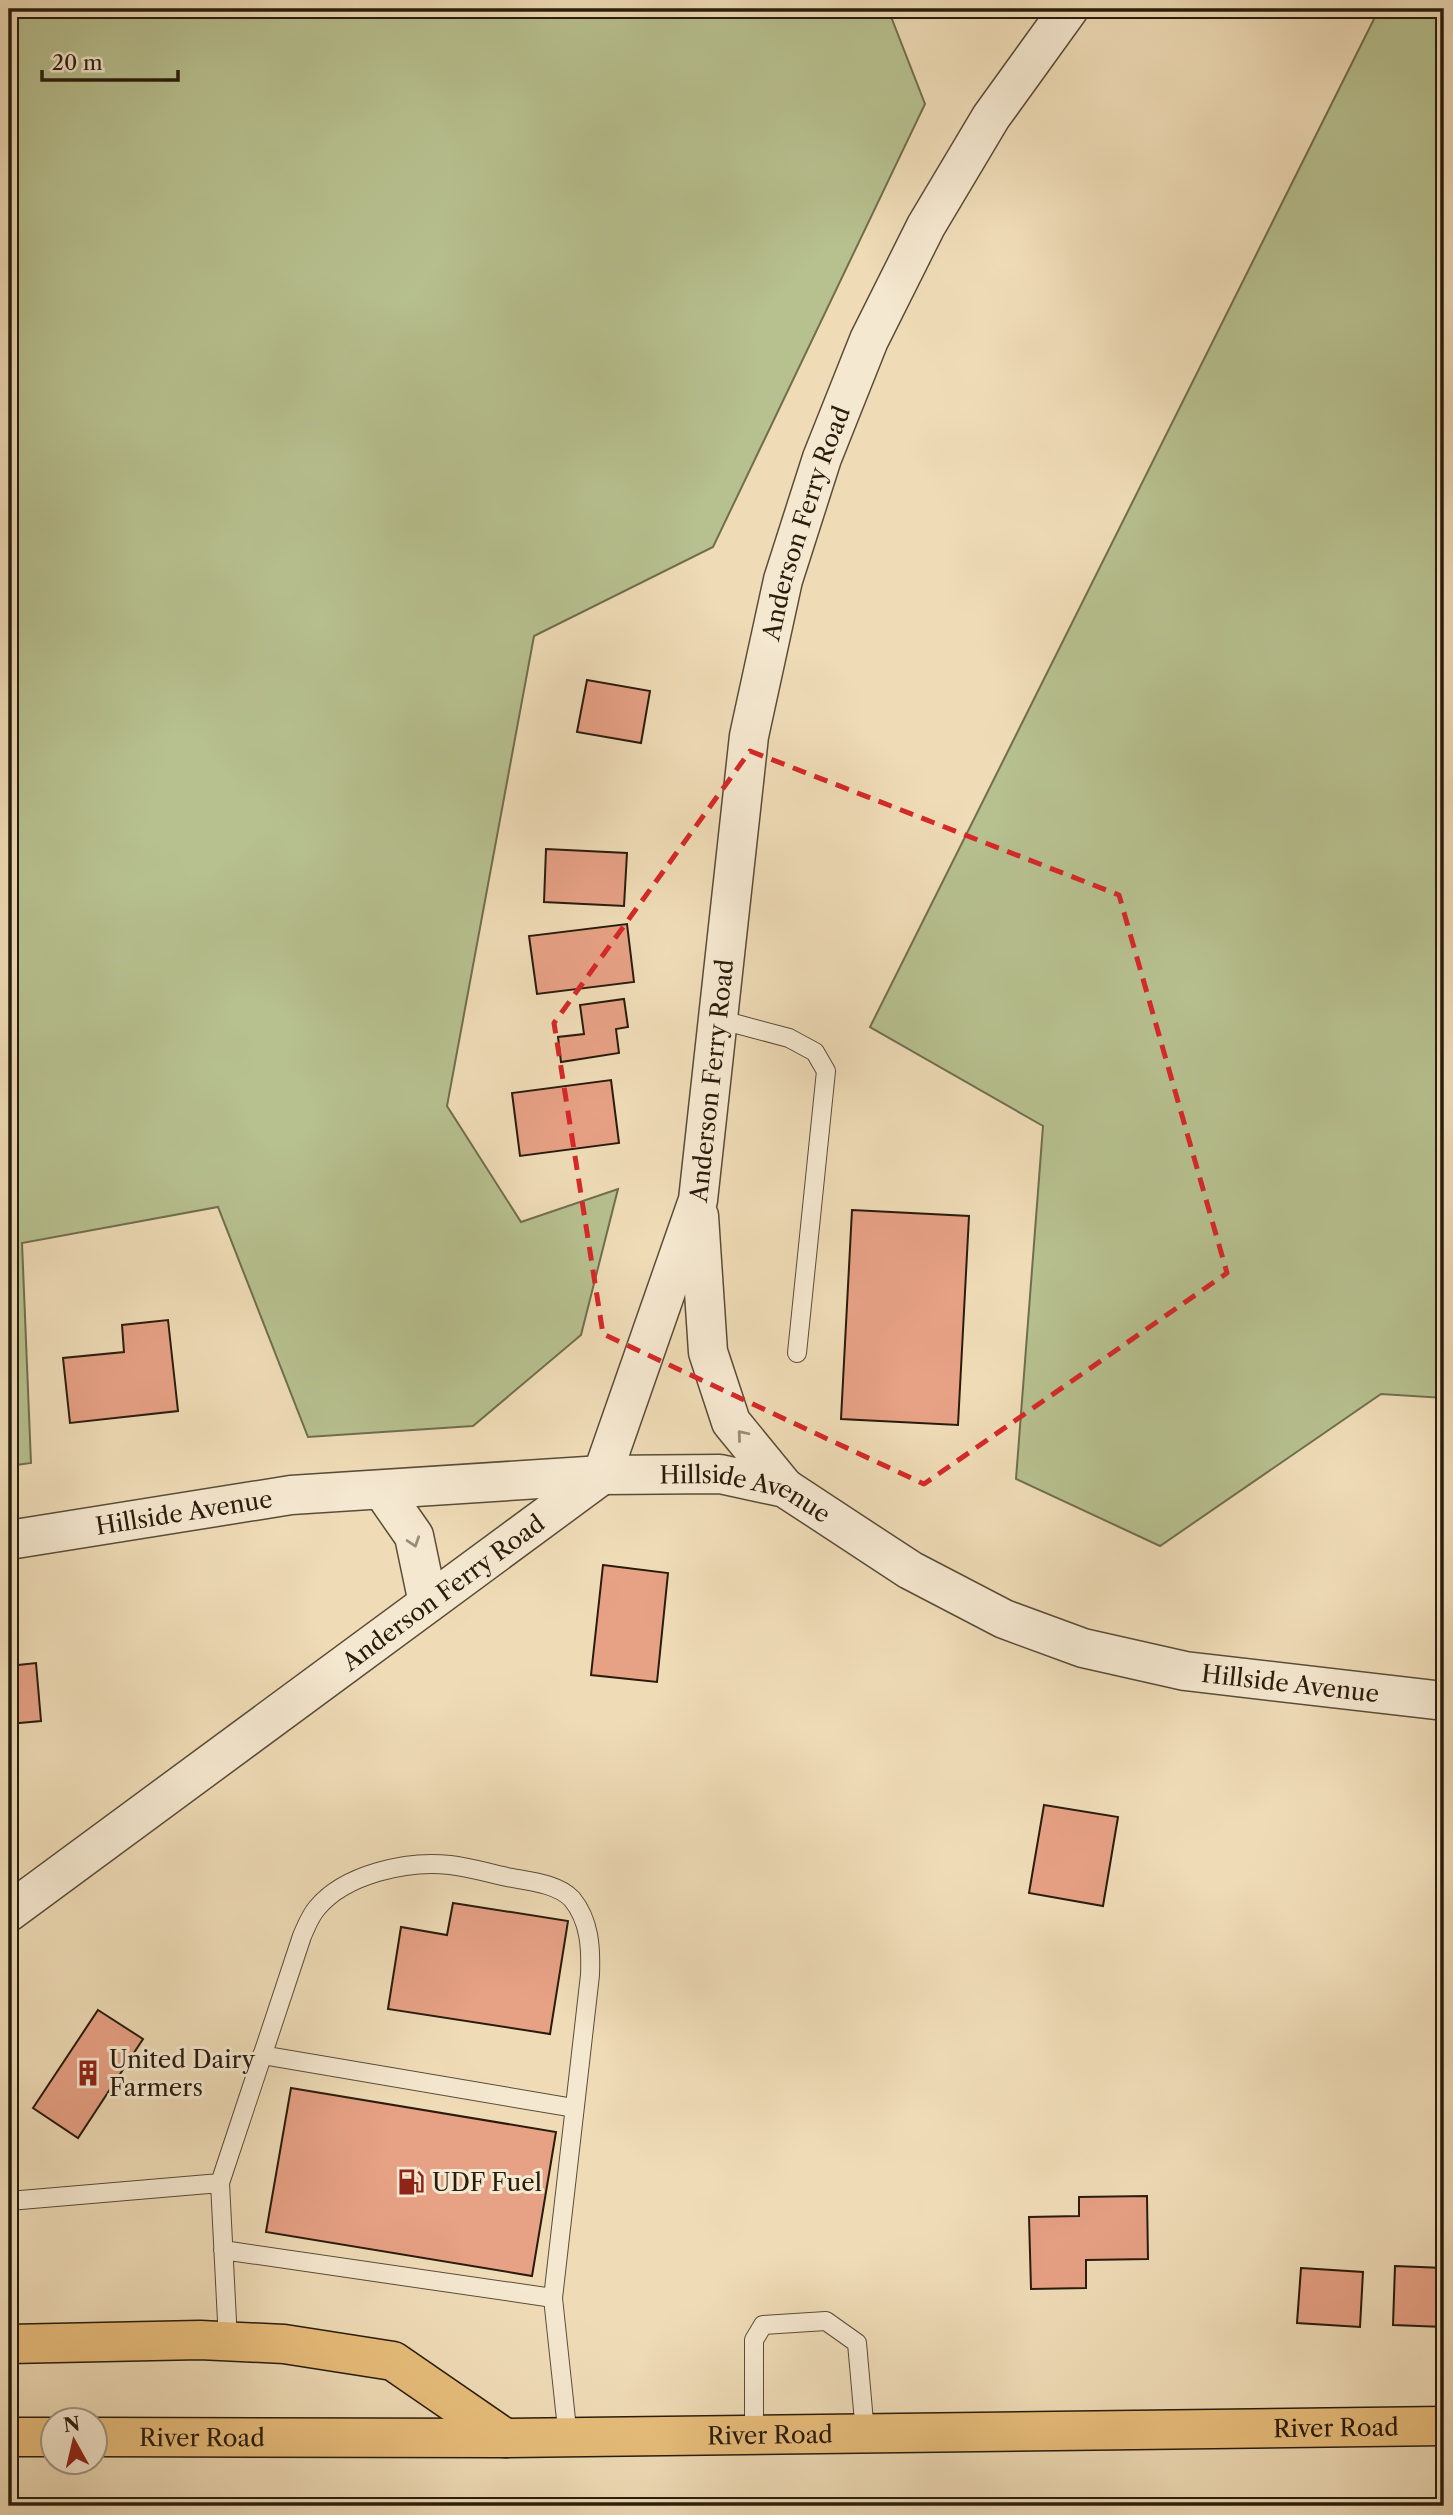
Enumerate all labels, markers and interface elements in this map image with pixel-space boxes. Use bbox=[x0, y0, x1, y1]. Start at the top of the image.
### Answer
scale bar bbox=[42, 38, 178, 82]
text: 20 m bbox=[52, 50, 103, 75]
street label: Anderson Ferry Road bbox=[756, 401, 856, 644]
street label: Anderson Ferry Road bbox=[683, 957, 739, 1205]
one-way arrow bbox=[738, 1431, 750, 1444]
street label: Hillside Avenue bbox=[659, 1460, 836, 1528]
street label: Hillside Avenue bbox=[93, 1484, 274, 1541]
street label: Anderson Ferry Road bbox=[335, 1508, 550, 1677]
one-way arrow bbox=[406, 1536, 421, 1548]
street label: Hillside Avenue bbox=[1200, 1659, 1381, 1708]
place label: United Dairy Farmers bbox=[109, 2045, 256, 2102]
building icon: United Dairy Farmers bbox=[73, 2058, 103, 2088]
fuel station icon: UDF Fuel bbox=[396, 2167, 426, 2197]
place label: UDF Fuel bbox=[432, 2168, 542, 2197]
north arrow bbox=[38, 2406, 108, 2476]
text: N bbox=[62, 2412, 81, 2437]
street label: River Road bbox=[1273, 2412, 1399, 2443]
street label: River Road bbox=[707, 2419, 833, 2450]
street label: River Road bbox=[139, 2423, 265, 2452]

